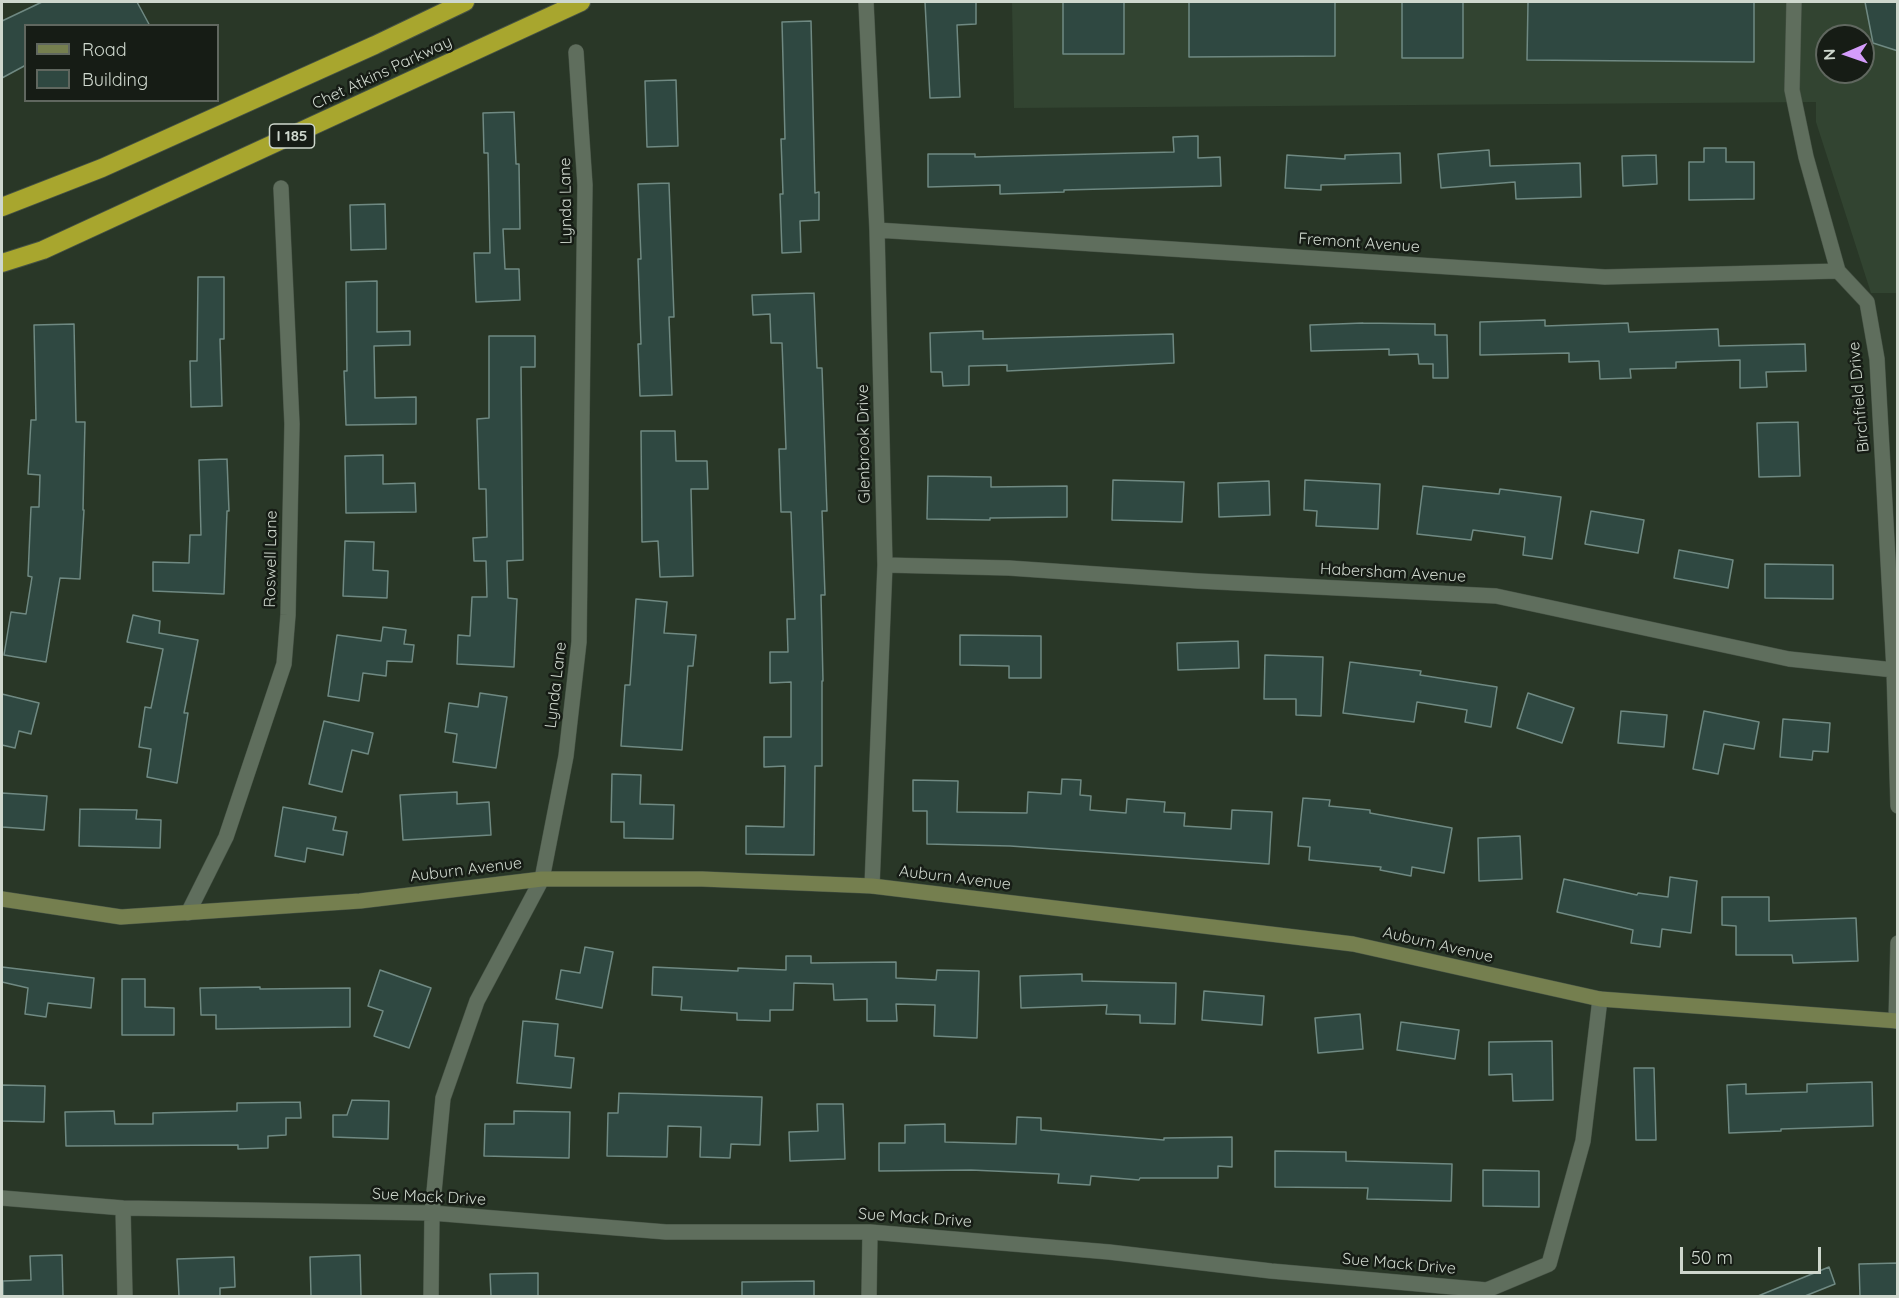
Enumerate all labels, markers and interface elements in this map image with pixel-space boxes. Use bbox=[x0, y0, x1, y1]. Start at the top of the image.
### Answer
legend bbox=[24, 24, 219, 102]
north arrow bbox=[1815, 24, 1875, 84]
street label: Chet Atkins Parkway bbox=[309, 32, 455, 114]
text: Road bbox=[82, 38, 127, 61]
text: N bbox=[1819, 48, 1839, 61]
text: Building bbox=[82, 68, 148, 91]
road number: I 185 bbox=[270, 124, 314, 148]
street label: Lynda Lane bbox=[556, 157, 576, 245]
street label: Fremont Avenue bbox=[1298, 229, 1420, 257]
street label: Birchfield Drive bbox=[1845, 341, 1873, 453]
street label: Glenbrook Drive bbox=[853, 384, 875, 504]
street label: Roswell Lane bbox=[261, 510, 281, 608]
street label: Habersham Avenue bbox=[1320, 560, 1466, 586]
street label: Lynda Lane bbox=[541, 641, 571, 729]
street label: Auburn Avenue bbox=[409, 854, 523, 886]
street label: Auburn Avenue bbox=[898, 862, 1012, 894]
street label: Auburn Avenue bbox=[1381, 923, 1495, 967]
street label: Sue Mack Drive bbox=[371, 1184, 487, 1210]
street label: Sue Mack Drive bbox=[857, 1204, 973, 1232]
scale bar bbox=[1683, 1235, 1824, 1273]
text: 50 m bbox=[1691, 1246, 1733, 1269]
street label: Sue Mack Drive bbox=[1341, 1249, 1457, 1279]

